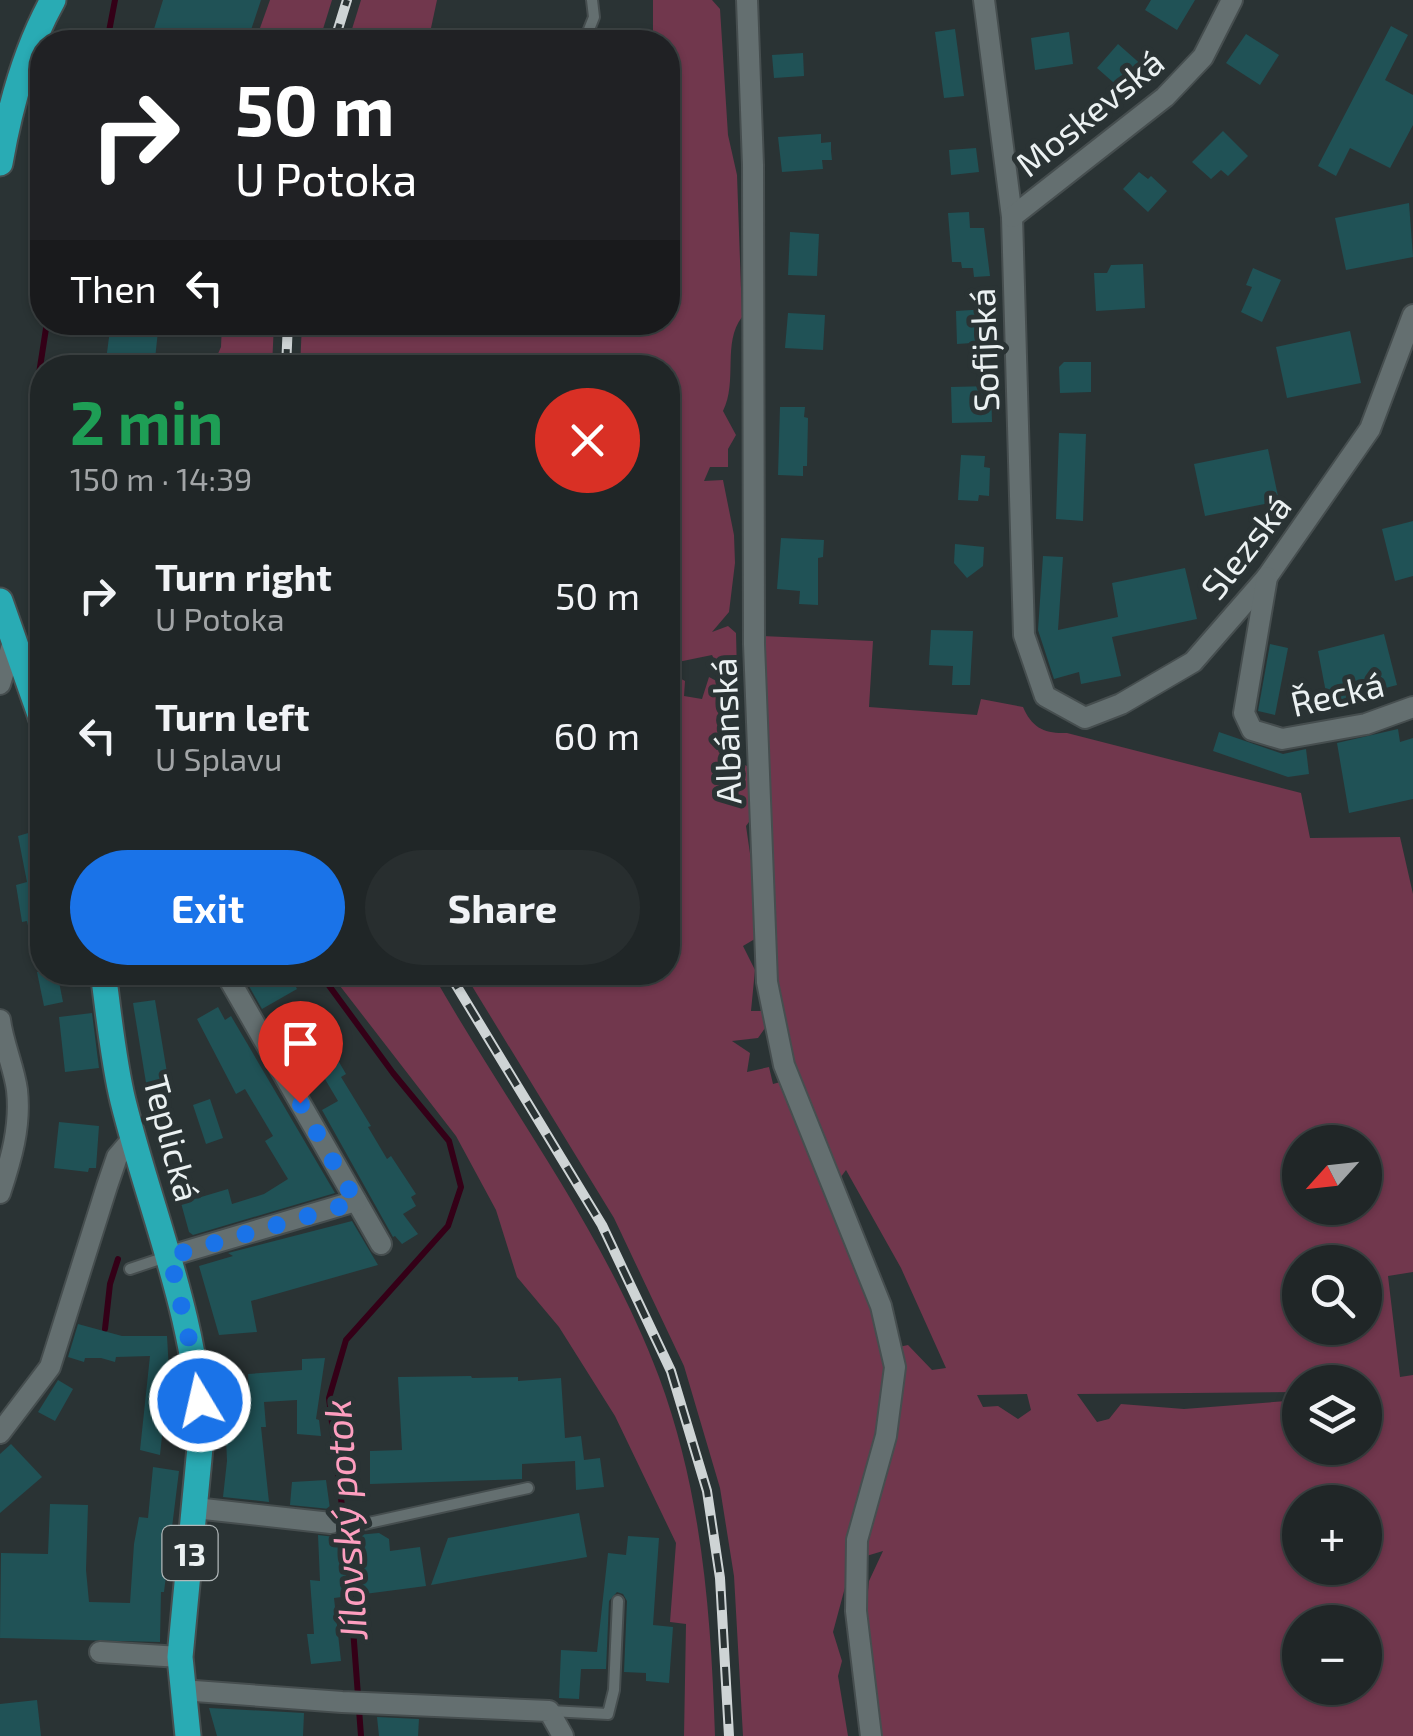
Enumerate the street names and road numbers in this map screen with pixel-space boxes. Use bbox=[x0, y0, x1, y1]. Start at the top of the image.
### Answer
street label: Moskevská bbox=[1007, 40, 1171, 184]
street label: Sofijská bbox=[960, 287, 1006, 413]
street label: Slezská bbox=[1191, 485, 1299, 607]
street label: Albánská bbox=[701, 657, 749, 805]
street label: Řecká bbox=[1286, 662, 1388, 724]
street label: Teplická bbox=[136, 1070, 210, 1206]
road number: 13 bbox=[162, 1526, 218, 1580]

